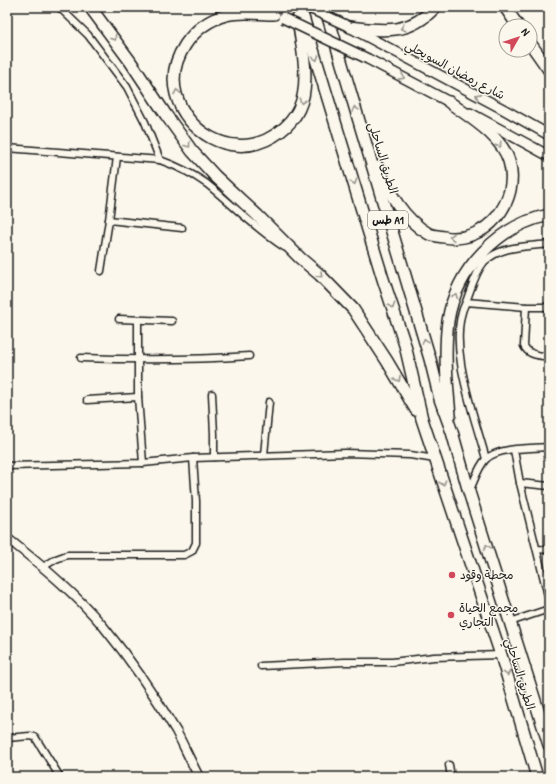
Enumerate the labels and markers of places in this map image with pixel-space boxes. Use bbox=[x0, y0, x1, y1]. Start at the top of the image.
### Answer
place label: محطة وقود bbox=[460, 566, 514, 583]
marker: محطة وقود bbox=[447, 570, 457, 580]
place label: مجمع الحياة التجاري bbox=[459, 599, 518, 631]
marker: مجمع الحياة التجاري bbox=[446, 610, 456, 620]

